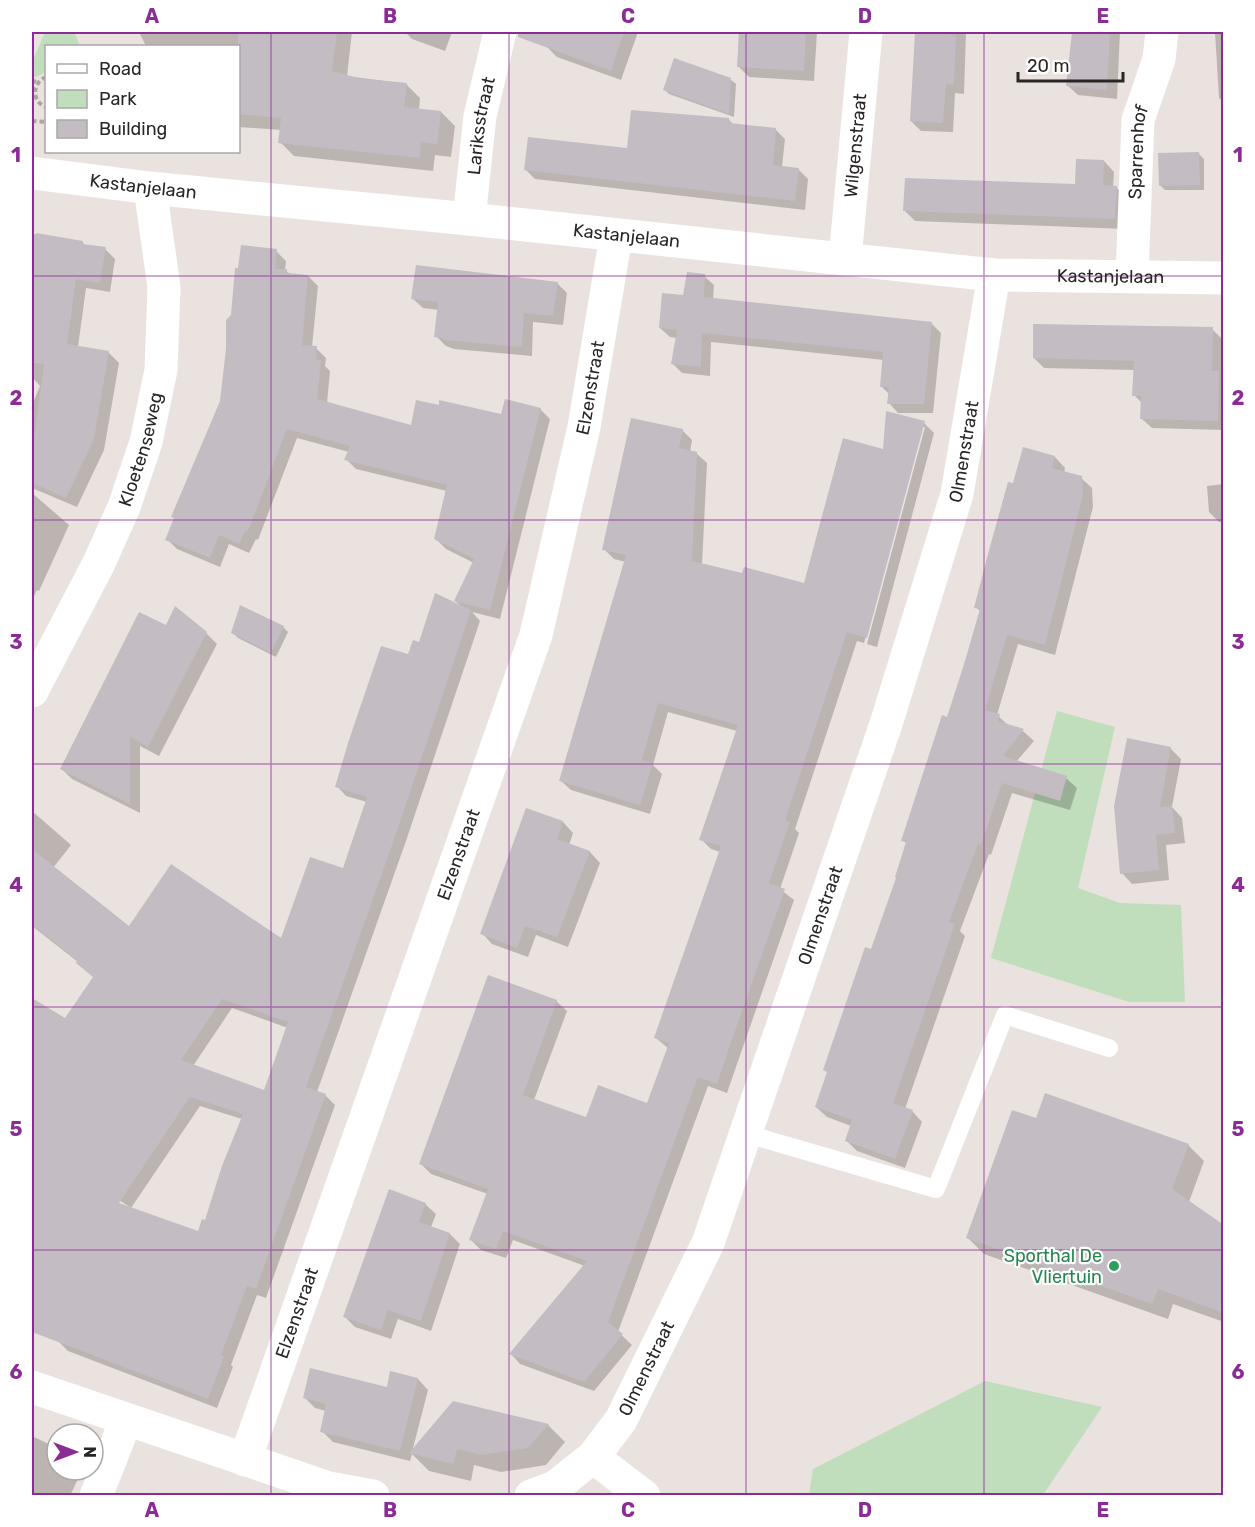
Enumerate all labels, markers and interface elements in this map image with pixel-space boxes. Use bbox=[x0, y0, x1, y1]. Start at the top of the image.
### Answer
text: A bbox=[145, 4, 160, 28]
text: B bbox=[383, 4, 397, 28]
text: C bbox=[621, 4, 635, 28]
text: D bbox=[858, 4, 872, 28]
text: E bbox=[1097, 4, 1109, 28]
legend bbox=[45, 45, 240, 153]
scale bar bbox=[1018, 45, 1123, 83]
text: 20 m bbox=[1027, 55, 1069, 77]
text: Road bbox=[99, 58, 142, 80]
street label: Lariksstraat bbox=[463, 74, 500, 176]
text: Park bbox=[99, 88, 137, 110]
street label: Wilgenstraat bbox=[840, 92, 871, 199]
street label: Sparrenhof bbox=[1124, 102, 1153, 200]
text: Building bbox=[99, 118, 167, 140]
text: 1 bbox=[11, 143, 21, 167]
text: 1 bbox=[1233, 143, 1243, 167]
street label: Kastanjelaan bbox=[88, 169, 198, 203]
street label: Kastanjelaan bbox=[572, 219, 681, 252]
street label: Kastanjelaan bbox=[1057, 265, 1164, 288]
street label: Elzenstraat bbox=[572, 339, 609, 437]
text: 2 bbox=[10, 386, 23, 410]
text: 2 bbox=[1232, 386, 1245, 410]
street label: Kloetenseweg bbox=[114, 390, 167, 509]
street label: Olmenstraat bbox=[944, 399, 984, 506]
text: 3 bbox=[9, 630, 23, 654]
text: 3 bbox=[1231, 630, 1245, 654]
street label: Elzenstraat bbox=[432, 806, 485, 903]
street label: Olmenstraat bbox=[793, 863, 848, 968]
text: 4 bbox=[9, 873, 23, 897]
text: 4 bbox=[1231, 873, 1245, 897]
text: 5 bbox=[10, 1117, 23, 1141]
text: 5 bbox=[1232, 1117, 1245, 1141]
place label: Sporthal De Vliertuin bbox=[1004, 1245, 1102, 1288]
marker: Sporthal De Vliertuin bbox=[1107, 1259, 1121, 1273]
street label: Elzenstraat bbox=[271, 1264, 323, 1361]
street label: Olmenstraat bbox=[614, 1317, 679, 1420]
text: 6 bbox=[9, 1360, 23, 1384]
text: 6 bbox=[1231, 1360, 1245, 1384]
north arrow bbox=[45, 1422, 105, 1482]
text: N bbox=[80, 1446, 99, 1458]
text: A bbox=[145, 1498, 160, 1522]
text: B bbox=[383, 1498, 397, 1522]
text: C bbox=[621, 1498, 635, 1522]
text: D bbox=[858, 1498, 872, 1522]
text: E bbox=[1097, 1498, 1109, 1522]

